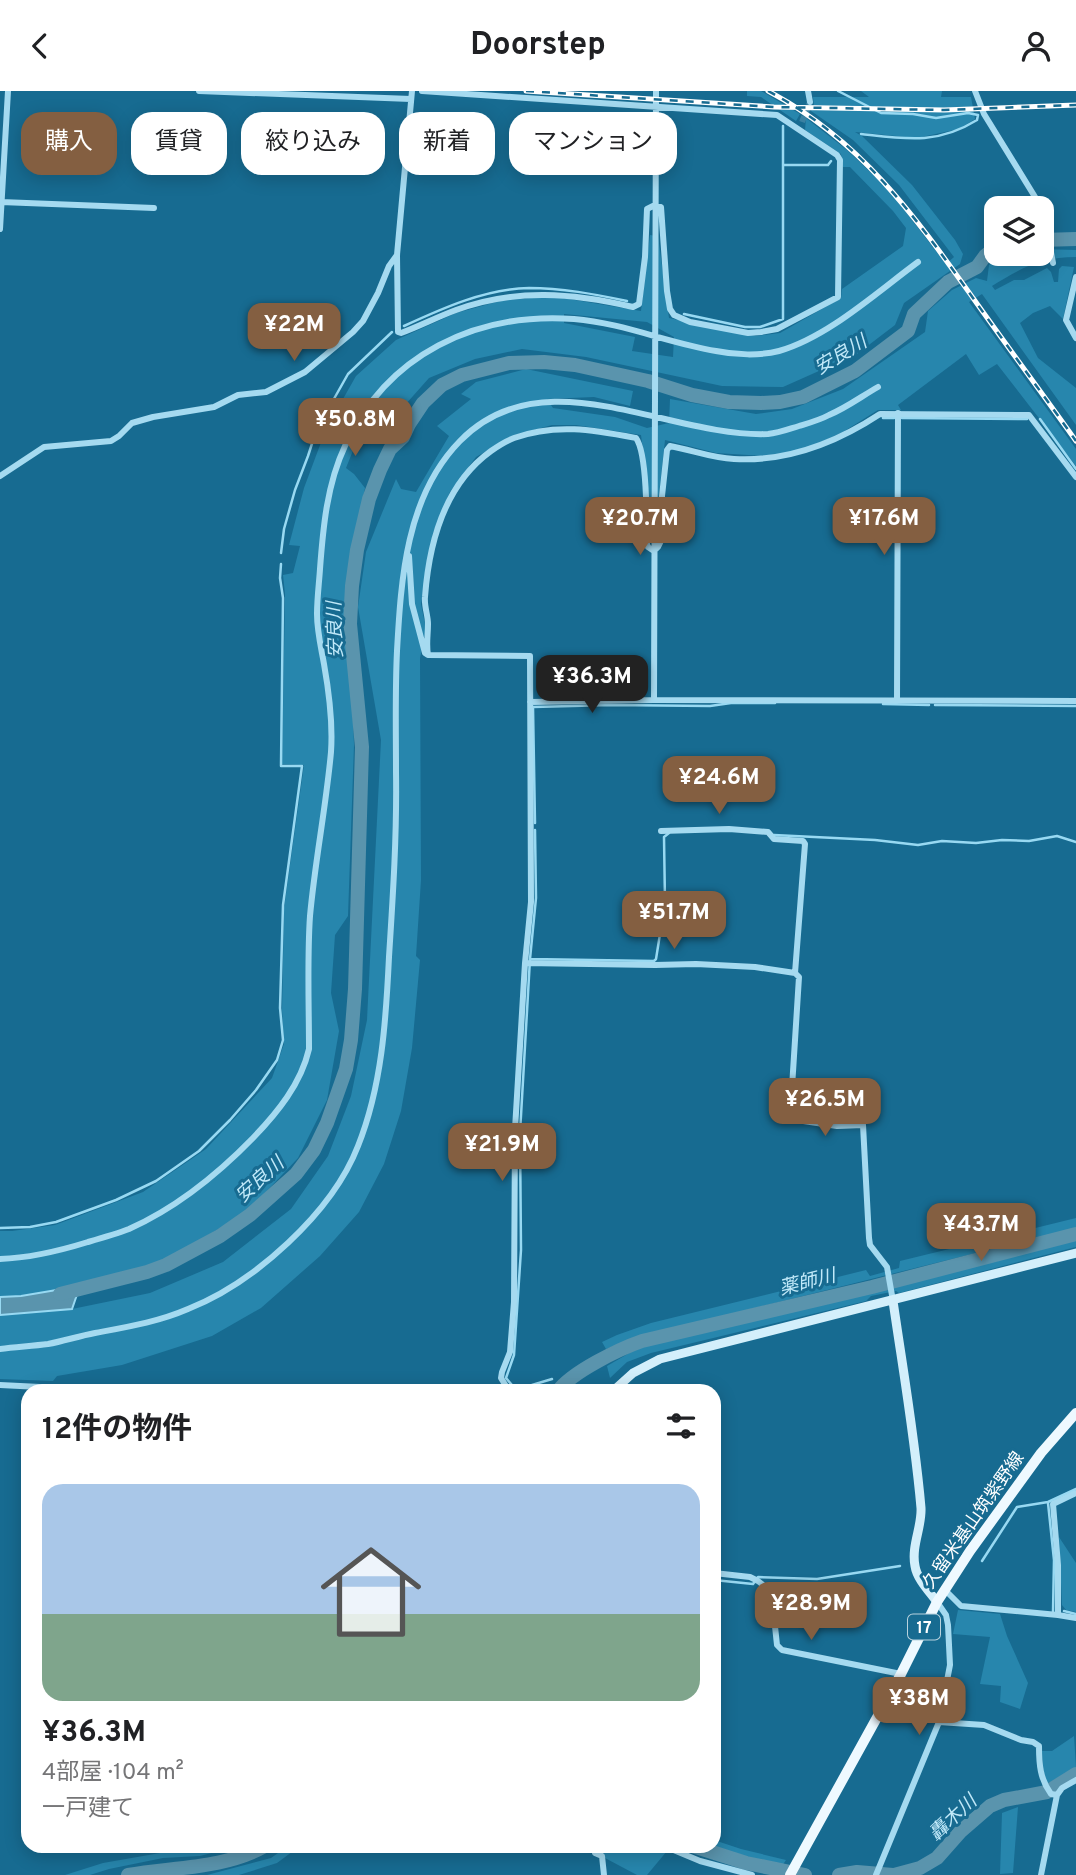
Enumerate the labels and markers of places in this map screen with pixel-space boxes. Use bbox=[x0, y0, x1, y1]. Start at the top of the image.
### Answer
pin: ¥22M bbox=[253, 303, 335, 363]
pin: ¥50.8M bbox=[298, 399, 412, 458]
pin: ¥20.7M bbox=[583, 497, 697, 557]
pin: ¥17.6M bbox=[827, 497, 941, 557]
pin: ¥36.3M bbox=[535, 655, 649, 715]
pin: ¥24.6M bbox=[662, 757, 776, 816]
pin: ¥51.7M bbox=[617, 891, 731, 951]
pin: ¥26.5M bbox=[768, 1079, 882, 1138]
pin: ¥21.9M bbox=[445, 1123, 559, 1183]
pin: ¥43.7M bbox=[924, 1203, 1038, 1263]
pin: ¥28.9M bbox=[754, 1583, 868, 1642]
pin: ¥38M bbox=[878, 1677, 960, 1737]

